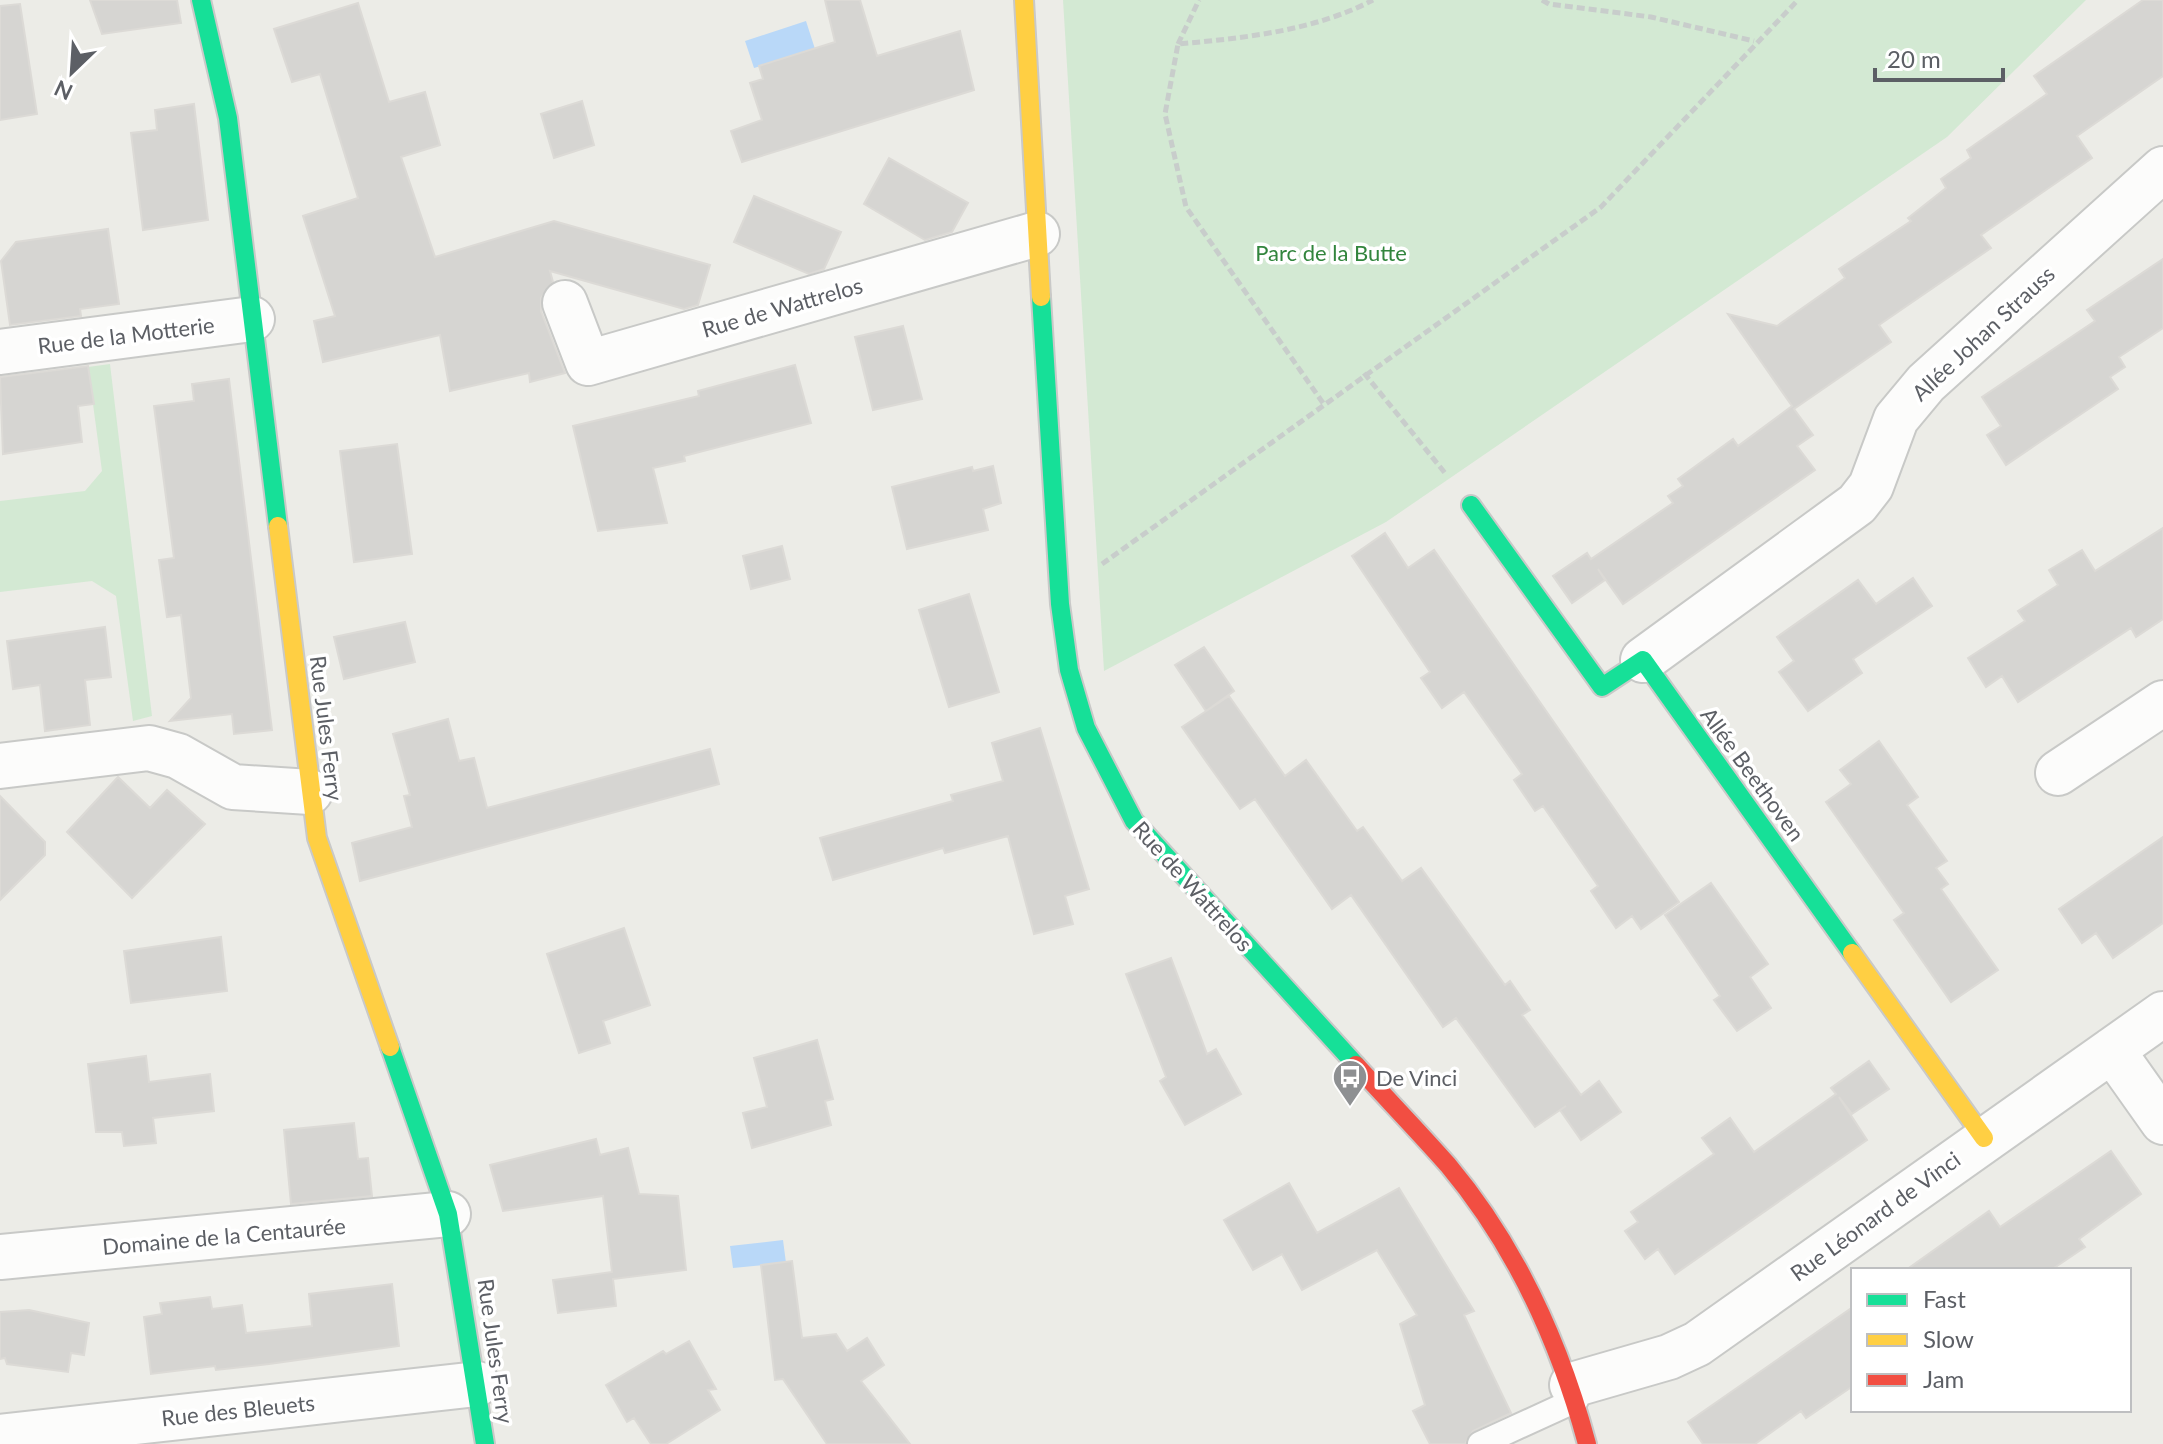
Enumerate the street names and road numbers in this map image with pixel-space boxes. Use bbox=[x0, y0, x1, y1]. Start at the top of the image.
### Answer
street label: Allée Johan Strauss bbox=[1906, 260, 2060, 406]
street label: Rue de Wattrelos bbox=[699, 271, 865, 343]
street label: Rue de la Motterie bbox=[36, 311, 216, 359]
street label: Rue Jules Ferry bbox=[305, 654, 349, 803]
street label: Allée Beethoven bbox=[1695, 702, 1811, 846]
street label: Rue de Wattrelos bbox=[1127, 815, 1259, 957]
street label: Rue Léonard de Vinci bbox=[1785, 1145, 1965, 1287]
street label: Domaine de la Centaurée bbox=[101, 1212, 347, 1260]
street label: Rue Jules Ferry bbox=[472, 1277, 520, 1426]
street label: Rue des Bleuets bbox=[160, 1389, 316, 1431]

